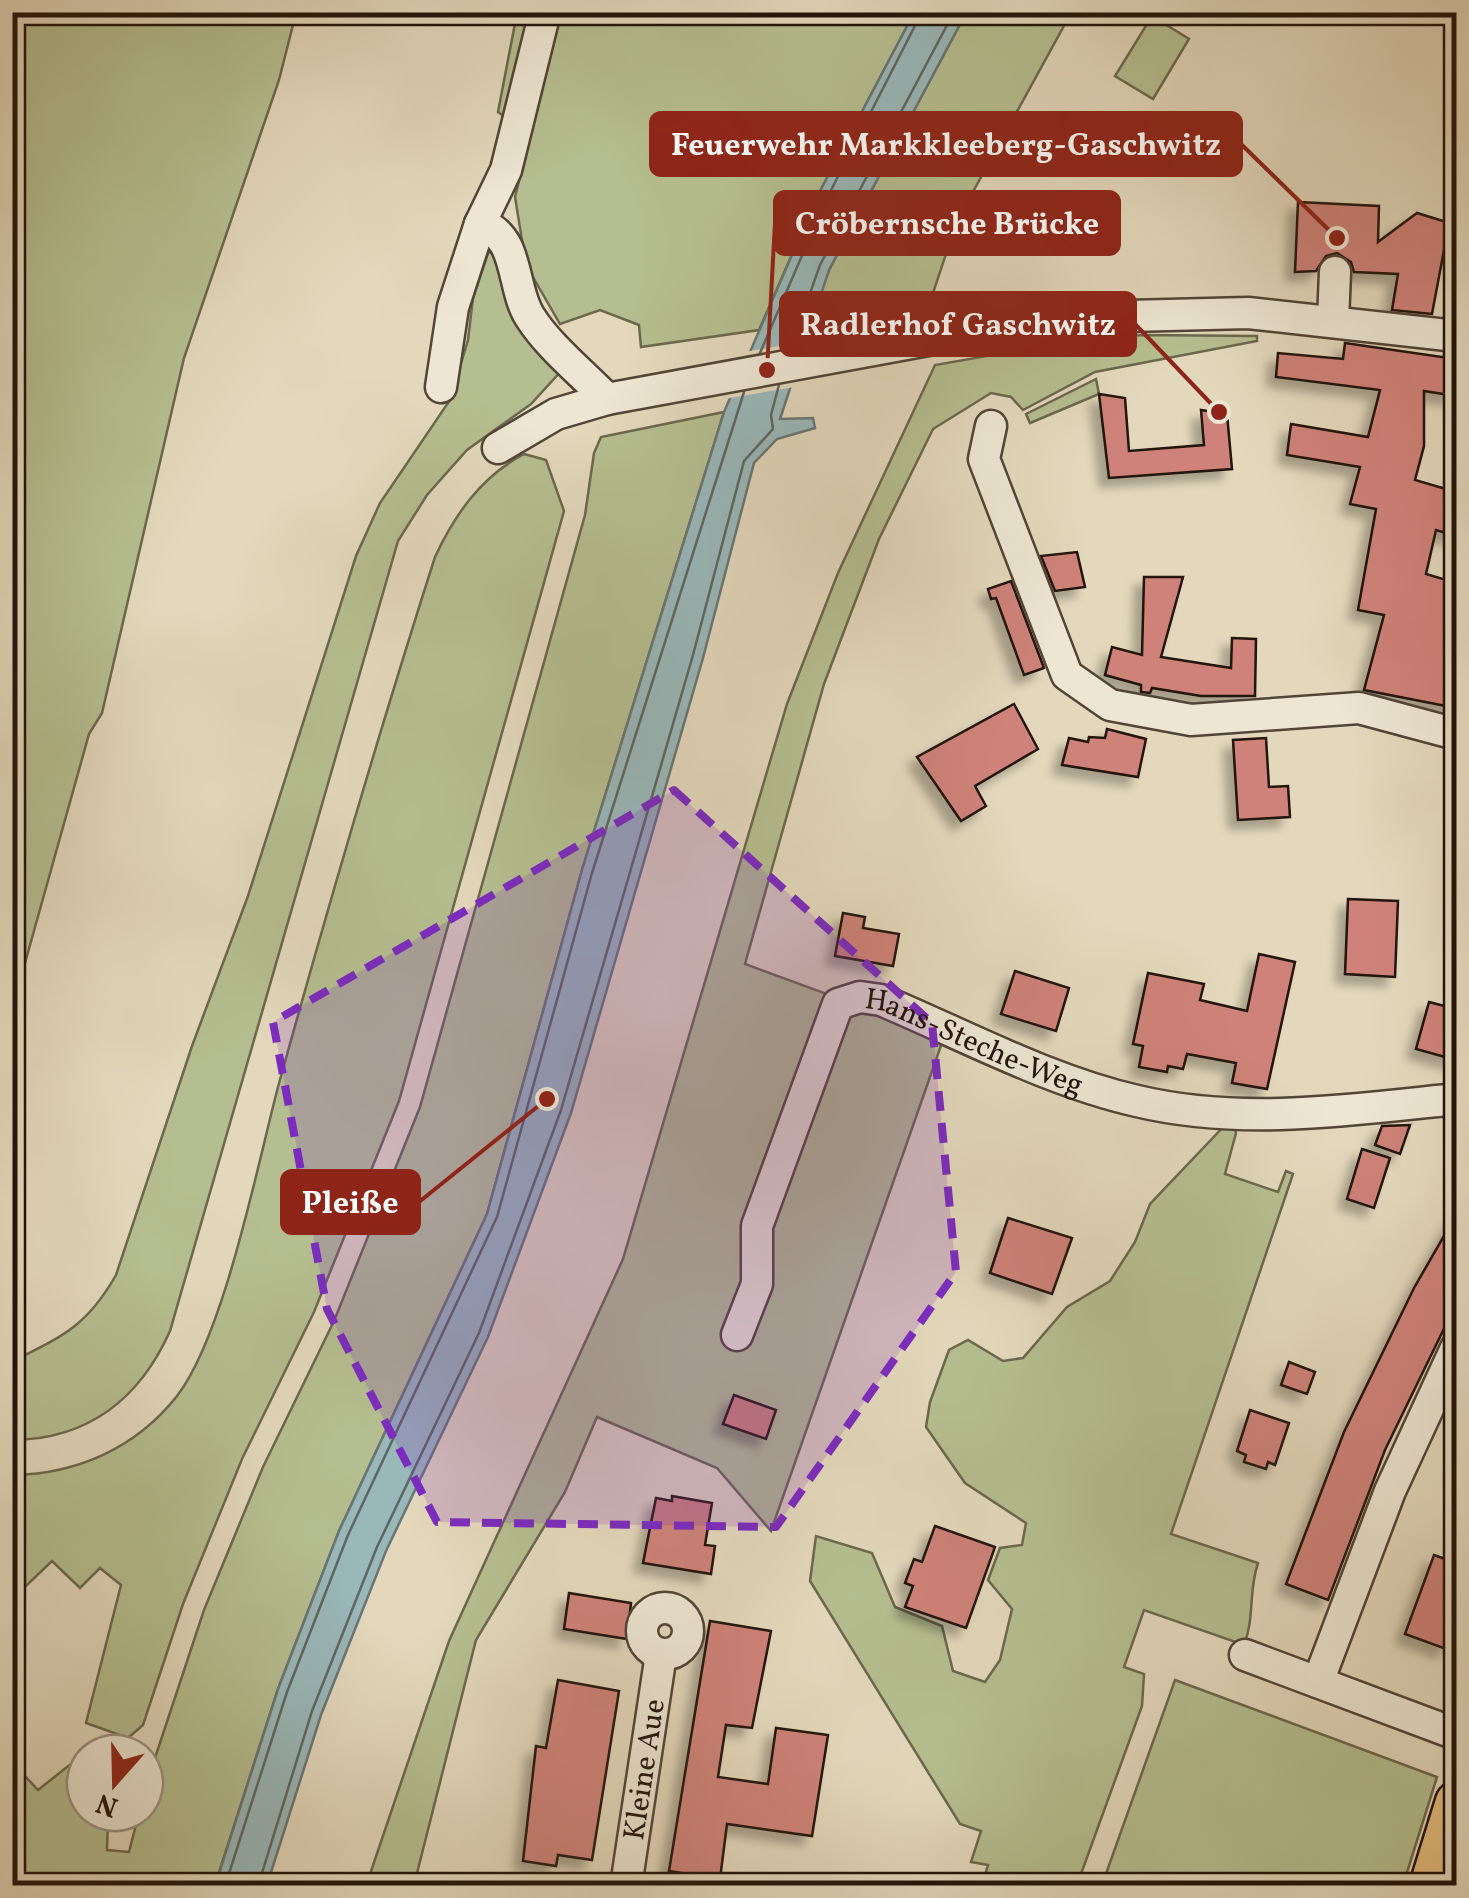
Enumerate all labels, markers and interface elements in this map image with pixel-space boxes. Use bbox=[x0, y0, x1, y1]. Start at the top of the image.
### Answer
callout: Feuerwehr Markkleeberg-Gaschwitz bbox=[651, 113, 1241, 175]
text: Feuerwehr Markkleeberg-Gaschwitz bbox=[671, 125, 1221, 169]
callout: Cröbernsche Brücke bbox=[775, 192, 1119, 254]
text: Cröbernsche Brücke bbox=[795, 204, 1099, 248]
callout: Radlerhof Gaschwitz bbox=[781, 293, 1135, 355]
text: Radlerhof Gaschwitz bbox=[800, 305, 1116, 349]
street label: Hans-Steche-Weg bbox=[862, 979, 1089, 1107]
callout: Pleiße bbox=[282, 1171, 419, 1233]
text: Pleiße bbox=[301, 1183, 399, 1227]
street label: Kleine Aue bbox=[614, 1696, 677, 1843]
north arrow bbox=[65, 1733, 165, 1833]
text: N bbox=[91, 1782, 124, 1826]

